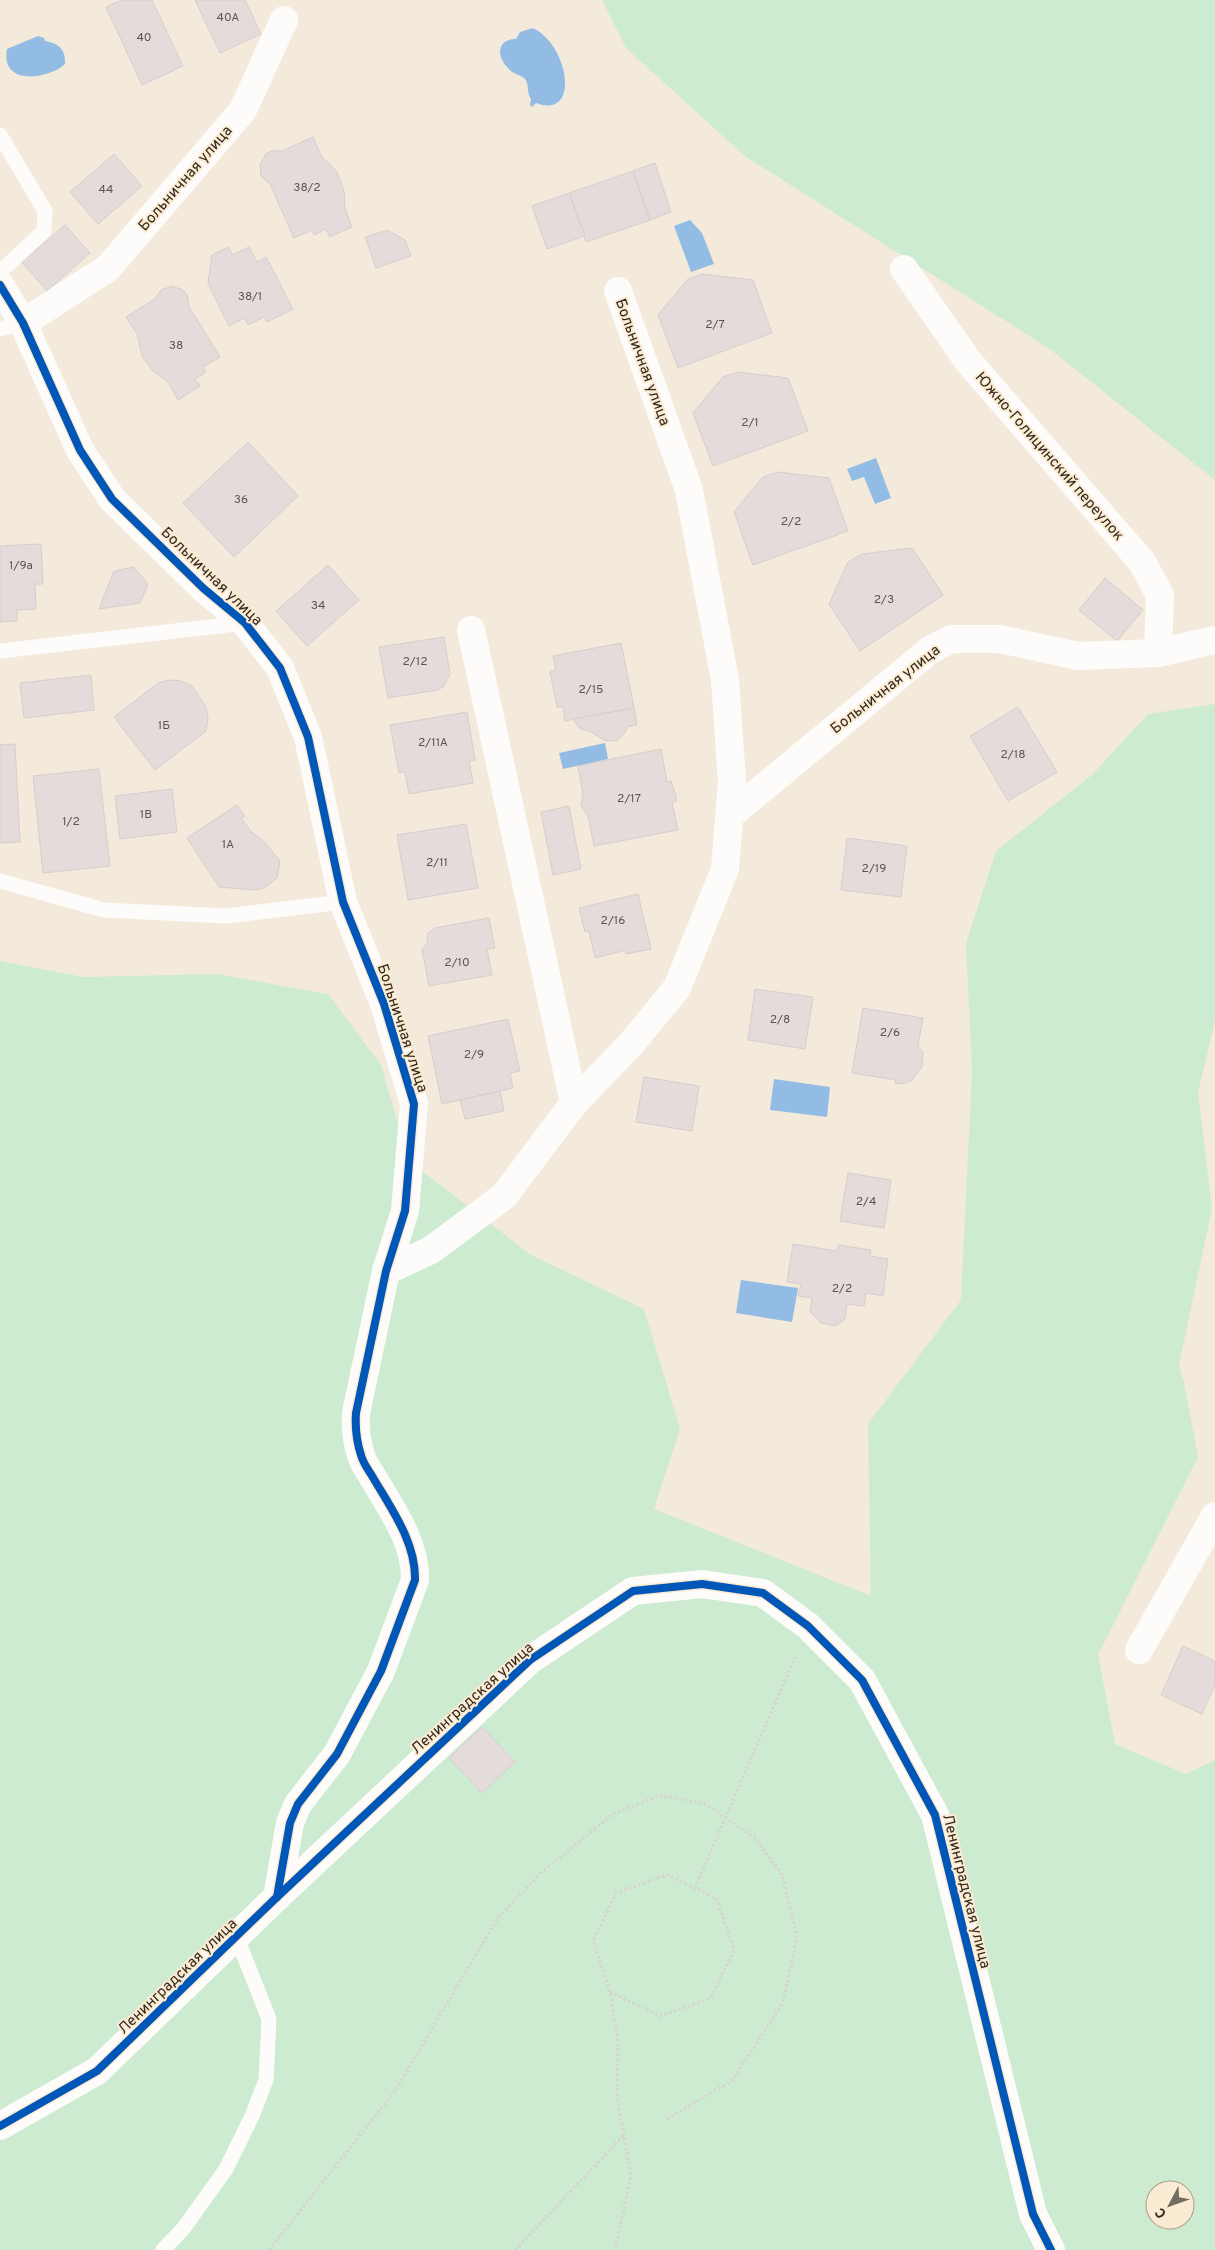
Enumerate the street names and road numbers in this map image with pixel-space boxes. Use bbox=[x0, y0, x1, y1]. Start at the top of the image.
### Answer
street label: Больничная улица bbox=[135, 122, 237, 236]
street label: Больничная улица bbox=[610, 296, 673, 429]
street label: Южно-Голицинский переулок bbox=[970, 369, 1127, 545]
street label: Больничная улица bbox=[156, 524, 266, 630]
street label: Больничная улица bbox=[827, 641, 945, 739]
street label: Больничная улица bbox=[372, 962, 431, 1095]
street label: Ленинградская улица bbox=[408, 1639, 538, 1759]
street label: Ленинградская улица bbox=[937, 1812, 994, 1971]
street label: Ленинградская улица bbox=[114, 1915, 242, 2039]

